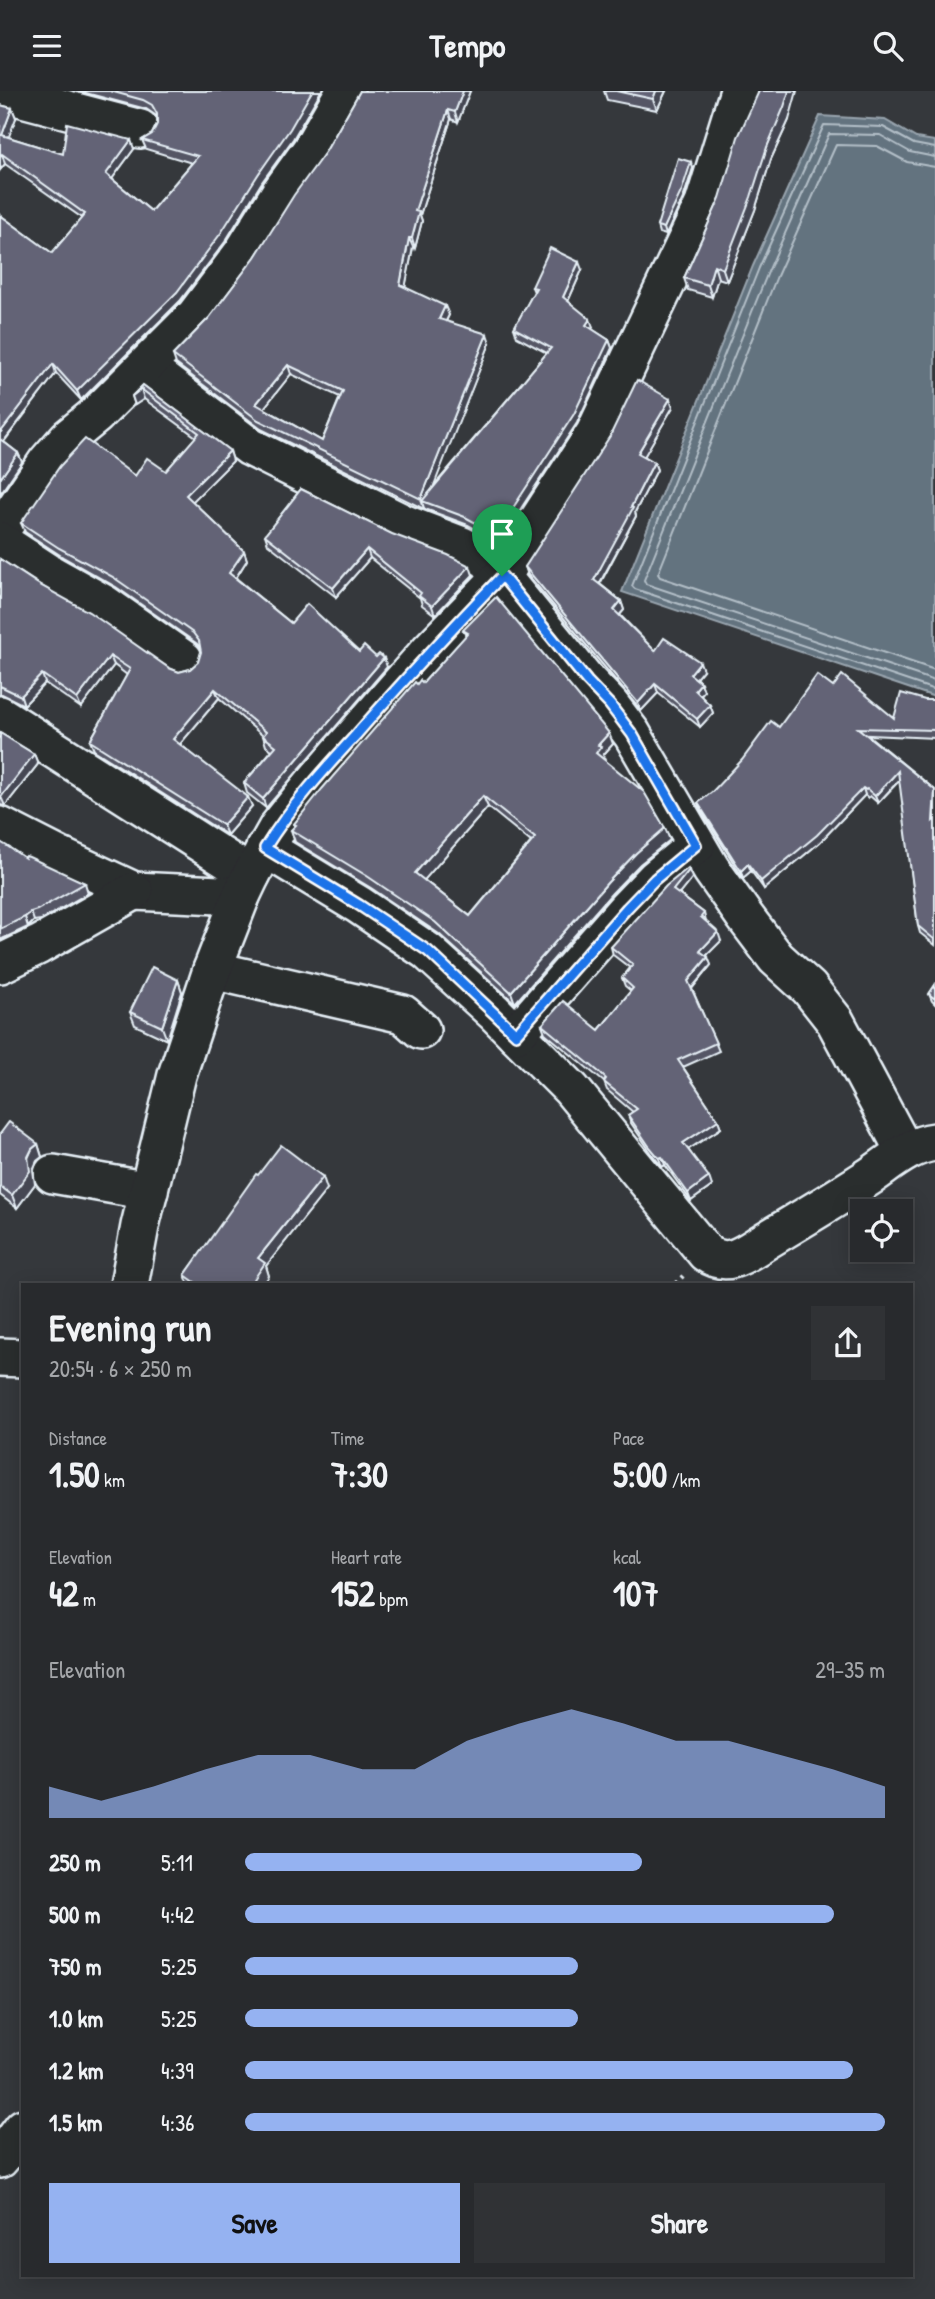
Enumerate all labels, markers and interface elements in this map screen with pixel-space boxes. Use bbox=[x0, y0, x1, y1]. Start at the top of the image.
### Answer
text: Tempo bbox=[429, 24, 506, 67]
icon: menu bbox=[28, 27, 66, 65]
icon: search bbox=[869, 27, 907, 65]
pin bbox=[472, 504, 532, 576]
icon: arrive bbox=[483, 515, 521, 553]
map controls bbox=[850, 1199, 913, 1262]
button: locate bbox=[850, 1199, 913, 1262]
text: Evening run bbox=[49, 1301, 212, 1353]
button: share bbox=[811, 1306, 885, 1380]
text: 20:54 · 6 × 250 m bbox=[49, 1353, 192, 1384]
text: Distance bbox=[49, 1425, 107, 1451]
text: Time bbox=[331, 1425, 365, 1451]
text: Pace bbox=[613, 1425, 645, 1451]
text: 1.50 bbox=[49, 1451, 100, 1498]
text: 7:30 bbox=[331, 1451, 388, 1498]
text: 5:00 bbox=[613, 1451, 667, 1498]
text: km bbox=[100, 1467, 125, 1493]
text: /km bbox=[667, 1467, 701, 1493]
text: Elevation bbox=[49, 1544, 112, 1570]
text: Heart rate bbox=[331, 1544, 402, 1570]
text: kcal bbox=[613, 1544, 641, 1570]
text: 42 bbox=[49, 1570, 79, 1617]
text: 152 bbox=[331, 1570, 375, 1617]
text: 107 bbox=[613, 1570, 659, 1617]
text: m bbox=[79, 1586, 96, 1612]
text: bpm bbox=[375, 1586, 408, 1612]
text: Elevation bbox=[49, 1654, 125, 1685]
text: 29–35 m bbox=[815, 1654, 885, 1685]
text: 250 m bbox=[49, 1847, 101, 1878]
text: 5:11 bbox=[161, 1847, 193, 1878]
text: 500 m bbox=[49, 1899, 100, 1930]
text: 4:42 bbox=[161, 1899, 194, 1930]
text: 750 m bbox=[49, 1951, 101, 1982]
text: 5:25 bbox=[161, 1951, 197, 1982]
text: 1.0 km bbox=[49, 2003, 103, 2034]
text: 5:25 bbox=[161, 2003, 197, 2034]
text: 1.2 km bbox=[49, 2055, 104, 2086]
text: 4:39 bbox=[161, 2055, 194, 2086]
text: 1.5 km bbox=[49, 2107, 102, 2138]
text: 4:36 bbox=[161, 2107, 194, 2138]
button: Save bbox=[49, 2183, 460, 2263]
button: Share bbox=[474, 2183, 885, 2263]

